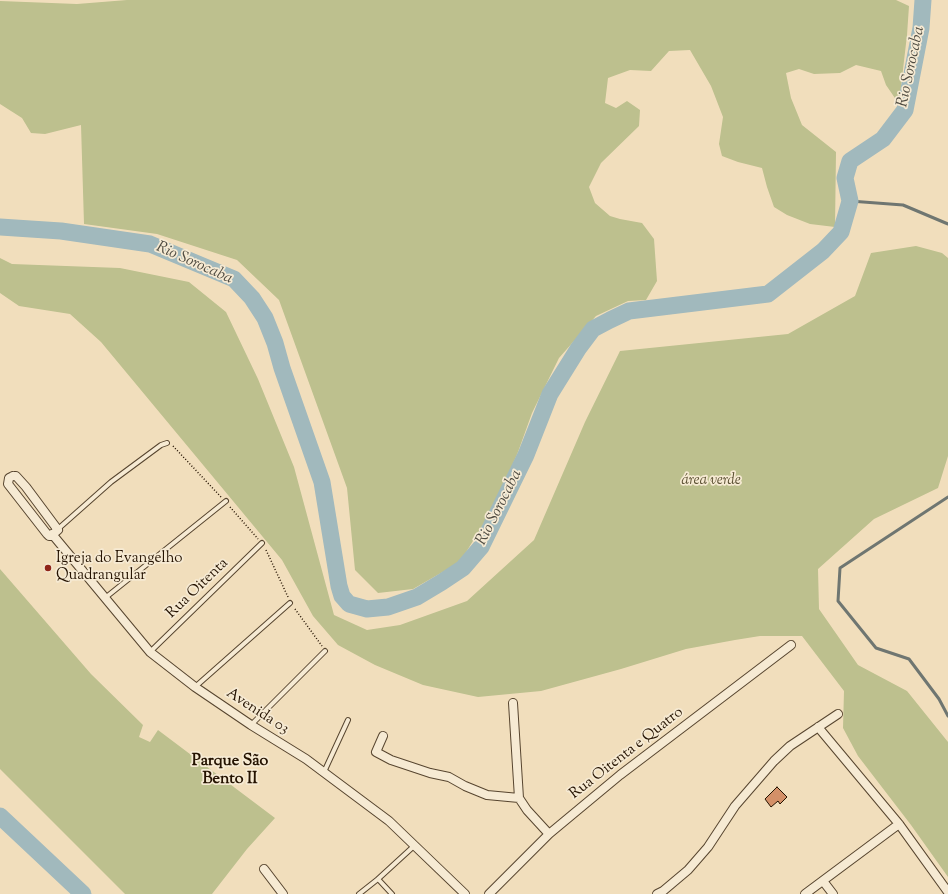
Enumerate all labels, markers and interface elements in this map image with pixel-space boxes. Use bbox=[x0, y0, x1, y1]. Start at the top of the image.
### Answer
water label: Rio Sorocaba bbox=[894, 25, 930, 109]
water label: Rio Sorocaba bbox=[153, 239, 235, 289]
water label: Rio Sorocaba bbox=[473, 467, 527, 549]
park label: área verde bbox=[681, 472, 741, 490]
place label: Igreja do Evangelho Quadrangular bbox=[56, 550, 182, 585]
street label: Rua Oitenta bbox=[163, 555, 233, 623]
marker: Igreja do Evangelho Quadrangular bbox=[43, 563, 53, 573]
street label: Avenida 03 bbox=[222, 685, 292, 739]
street label: Rua Oitenta e Quatro bbox=[567, 704, 687, 804]
district label: Parque São Bento II bbox=[192, 752, 268, 790]

